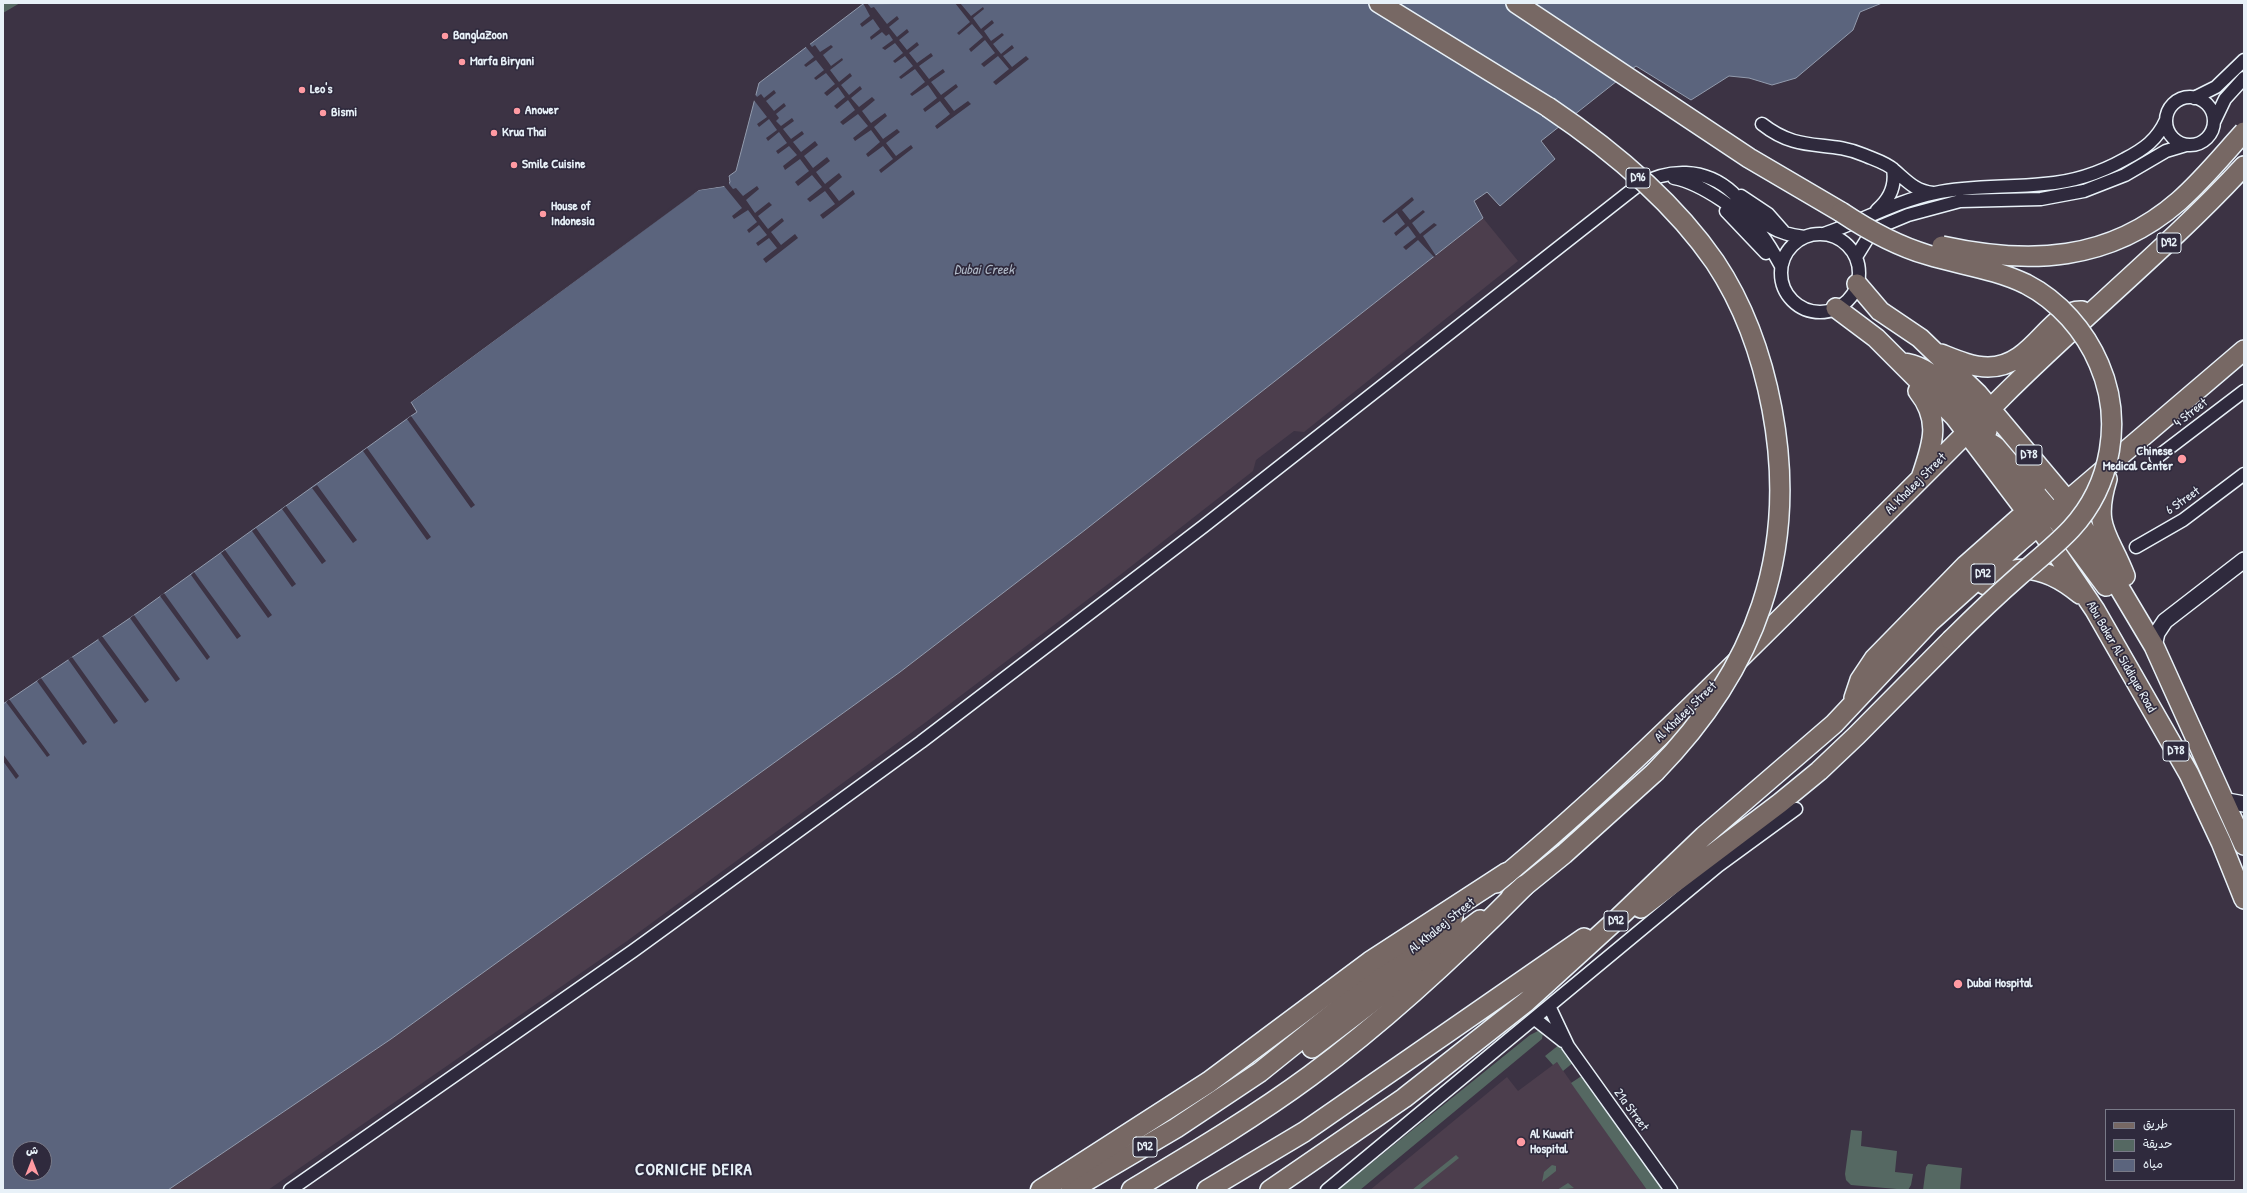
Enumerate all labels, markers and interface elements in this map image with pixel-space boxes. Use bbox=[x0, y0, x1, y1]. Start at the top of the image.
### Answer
place label: BanglaZoon bbox=[453, 28, 508, 44]
marker: BanglaZoon bbox=[440, 31, 450, 41]
place label: Marfa Biryani bbox=[470, 54, 534, 70]
marker: Marfa Biryani bbox=[457, 57, 467, 67]
place label: Leo's bbox=[310, 82, 332, 98]
marker: Leo's bbox=[297, 85, 307, 95]
place label: Anower bbox=[525, 103, 559, 119]
place label: Bismi bbox=[331, 105, 357, 121]
marker: Anower bbox=[512, 106, 522, 116]
marker: Bismi bbox=[318, 108, 328, 118]
place label: Krua Thai bbox=[502, 125, 547, 141]
marker: Krua Thai bbox=[489, 128, 499, 138]
place label: Smile Cuisine bbox=[522, 157, 586, 173]
marker: Smile Cuisine bbox=[509, 160, 519, 170]
road number: D96 bbox=[1626, 168, 1650, 188]
place label: House of Indonesia bbox=[551, 199, 594, 230]
marker: House of Indonesia bbox=[538, 209, 548, 219]
road number: D92 bbox=[2157, 233, 2181, 253]
water label: Dubai Creek bbox=[954, 262, 1014, 278]
street label: 4 Street bbox=[2171, 395, 2211, 431]
place label: Chinese Medical Center bbox=[2103, 444, 2173, 475]
road number: D78 bbox=[2016, 445, 2042, 465]
street label: Al Khaleej Street bbox=[1882, 450, 1950, 518]
marker: Chinese Medical Center bbox=[2176, 453, 2188, 465]
street label: 6 Street bbox=[2163, 484, 2203, 518]
road number: D92 bbox=[1971, 564, 1995, 584]
street label: Abu Baker Al Siddique Road bbox=[2083, 599, 2159, 715]
street label: Al Khaleej Street bbox=[1652, 679, 1720, 745]
road number: D78 bbox=[2163, 741, 2189, 761]
street label: Al Khaleej Street bbox=[1406, 895, 1478, 957]
road number: D92 bbox=[1604, 911, 1628, 931]
place label: Dubai Hospital bbox=[1967, 976, 2033, 992]
marker: Dubai Hospital bbox=[1952, 978, 1964, 990]
street label: 21a Street bbox=[1610, 1086, 1652, 1134]
legend bbox=[2105, 1109, 2235, 1181]
text: طريق bbox=[2143, 1115, 2168, 1132]
place label: Al Kuwait Hospital bbox=[1530, 1127, 1573, 1158]
text: حديقة bbox=[2143, 1135, 2172, 1152]
marker: Al Kuwait Hospital bbox=[1515, 1136, 1527, 1148]
road number: D92 bbox=[1133, 1137, 1157, 1157]
north arrow bbox=[12, 1141, 52, 1181]
text: ش bbox=[26, 1143, 38, 1157]
text: مياه bbox=[2143, 1155, 2163, 1172]
district label: CORNICHE DEIRA bbox=[635, 1160, 753, 1180]

